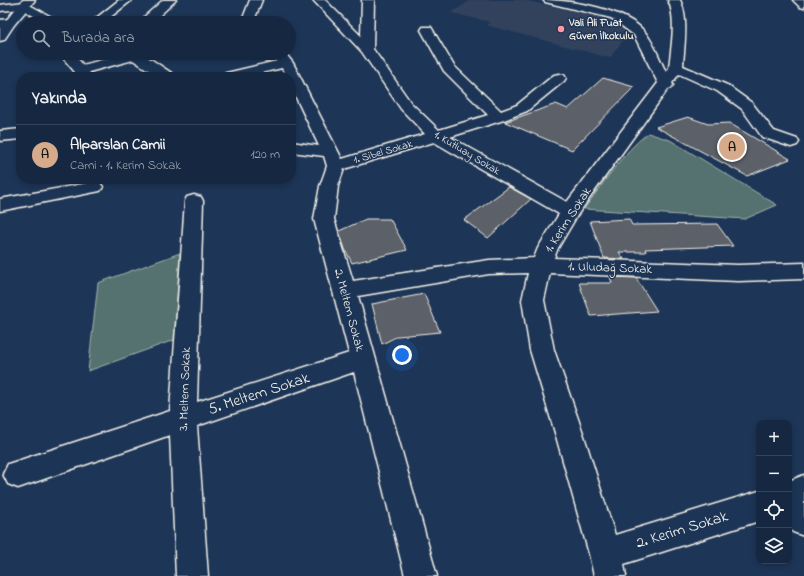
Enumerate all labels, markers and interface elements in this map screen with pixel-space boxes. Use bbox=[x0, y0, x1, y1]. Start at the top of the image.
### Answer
place label: Vali Ali Fuat Güven İlkokulu bbox=[568, 15, 634, 44]
search box bbox=[16, 16, 296, 60]
marker: Vali Ali Fuat Güven İlkokulu bbox=[556, 24, 566, 34]
icon: search bbox=[30, 27, 52, 49]
text: Burada ara bbox=[62, 27, 135, 49]
text: Yakında bbox=[32, 86, 87, 111]
street label: 1. Kutluay Sokak bbox=[430, 127, 503, 180]
pin: A bbox=[719, 132, 745, 162]
text: Alparslan Camii bbox=[70, 134, 165, 156]
street label: 1. Sibel Sokak bbox=[352, 136, 415, 168]
text: A bbox=[41, 145, 49, 164]
text: 120 m bbox=[250, 145, 280, 164]
text: Cami · 1. Kerim Sokak bbox=[70, 156, 181, 175]
street label: 1. Kerim Sokak bbox=[540, 183, 597, 257]
street label: 1. Uludağ Sokak bbox=[567, 257, 653, 280]
street label: 2. Meltem Sokak bbox=[329, 267, 369, 354]
your location bbox=[392, 345, 412, 365]
street label: 3. Meltem Sokak bbox=[174, 346, 196, 431]
street label: 5. Meltem Sokak bbox=[205, 366, 314, 422]
map controls bbox=[756, 420, 792, 564]
button: + bbox=[756, 420, 792, 456]
button: − bbox=[756, 456, 792, 492]
button: locate bbox=[756, 492, 792, 528]
street label: 2. Kerim Sokak bbox=[633, 504, 732, 555]
button: layers bbox=[756, 528, 792, 564]

